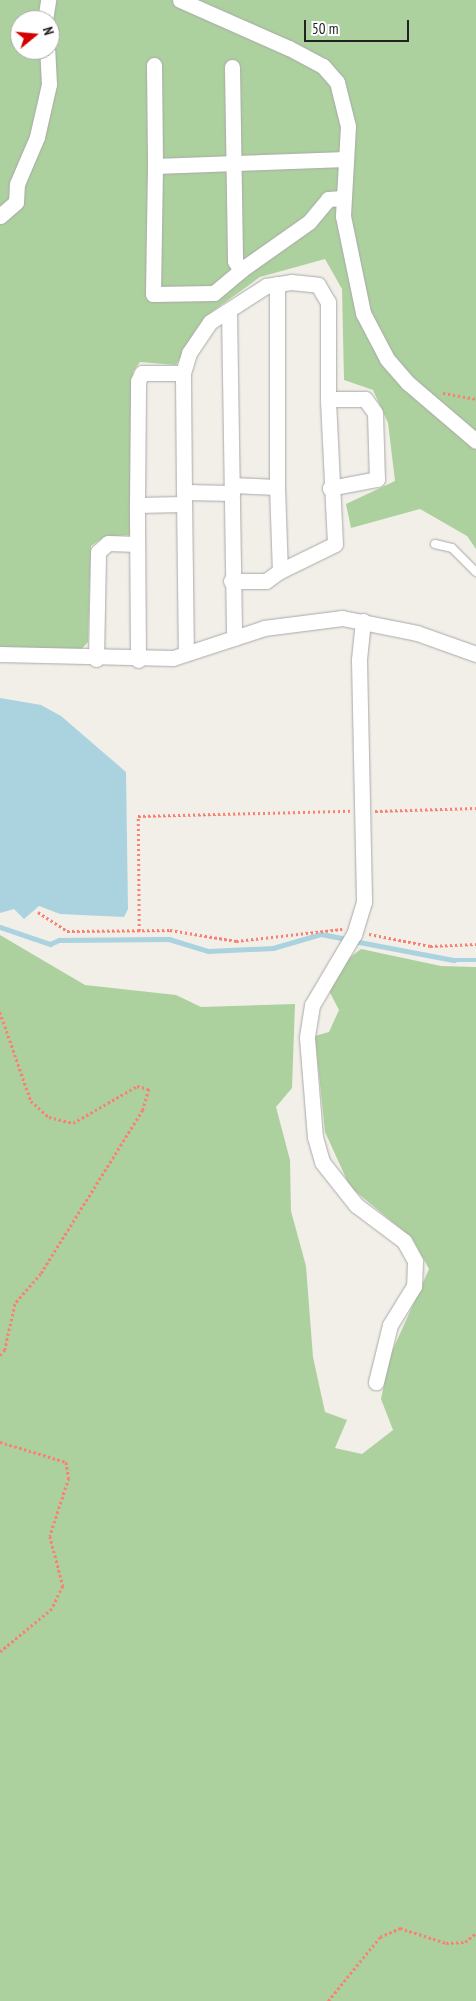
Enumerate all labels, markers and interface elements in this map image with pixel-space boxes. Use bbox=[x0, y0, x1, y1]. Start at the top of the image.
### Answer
north arrow bbox=[10, 10, 60, 60]
scale bar bbox=[306, 10, 411, 42]
text: 50 m bbox=[312, 19, 338, 38]
text: N bbox=[39, 25, 58, 37]

